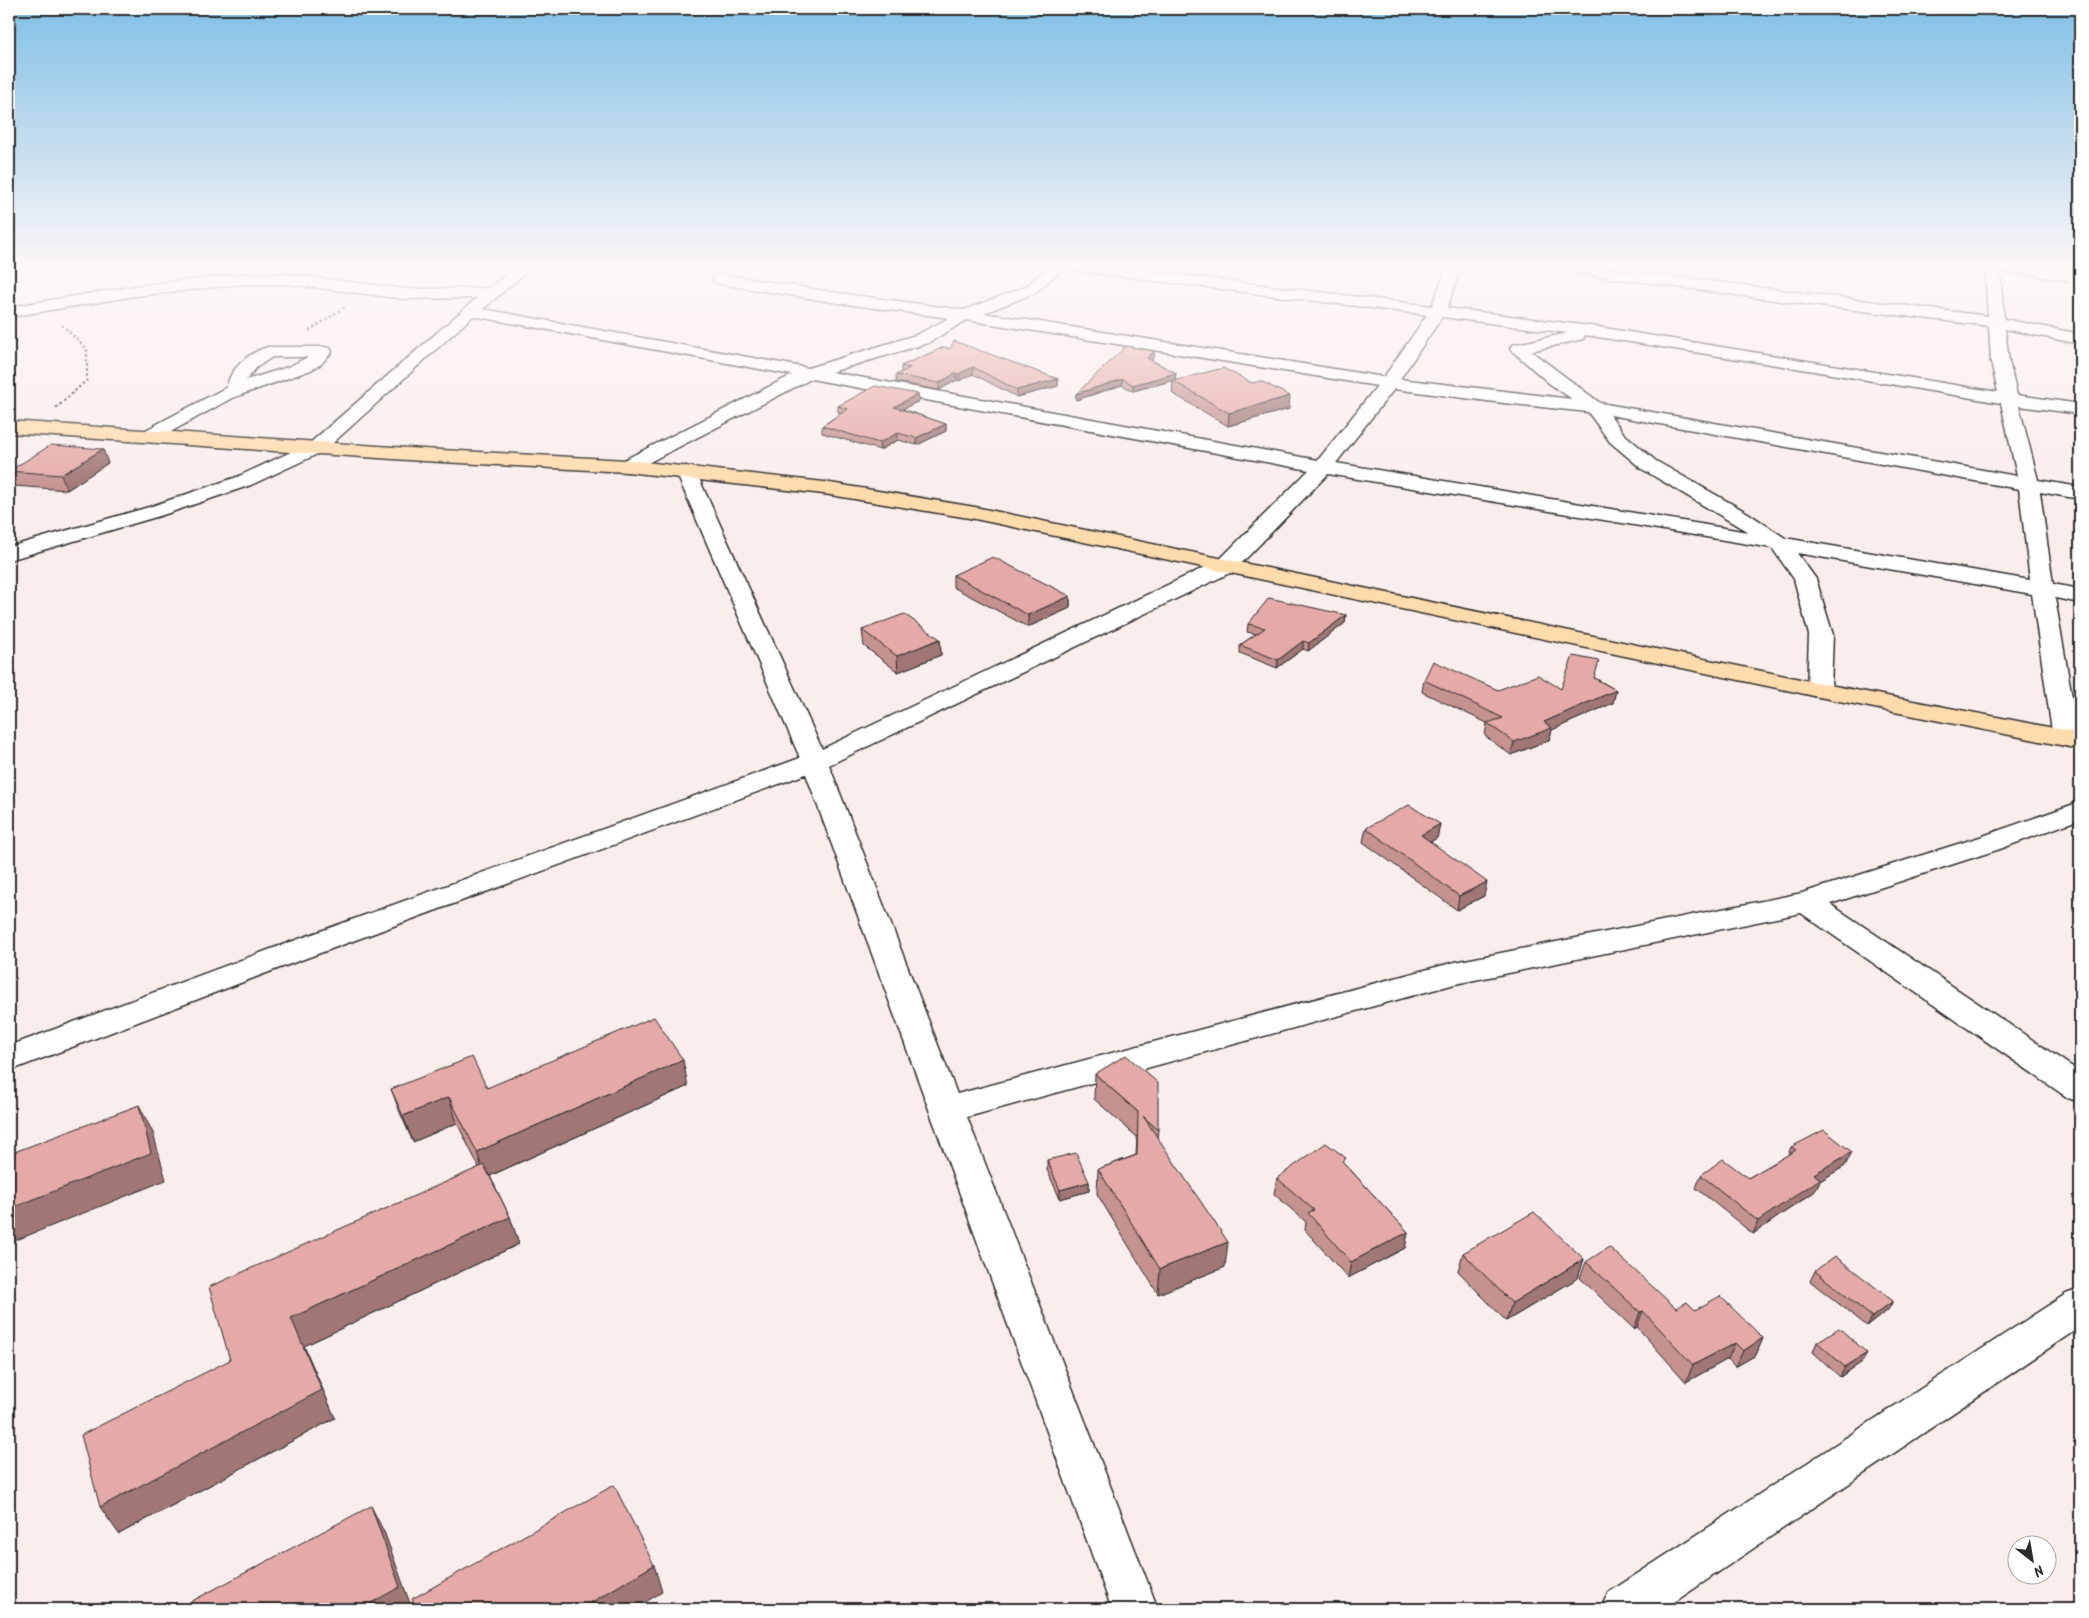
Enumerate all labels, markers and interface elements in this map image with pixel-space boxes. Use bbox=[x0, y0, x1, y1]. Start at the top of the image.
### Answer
north arrow bbox=[2006, 1536, 2056, 1586]
text: N bbox=[2029, 1559, 2048, 1582]

